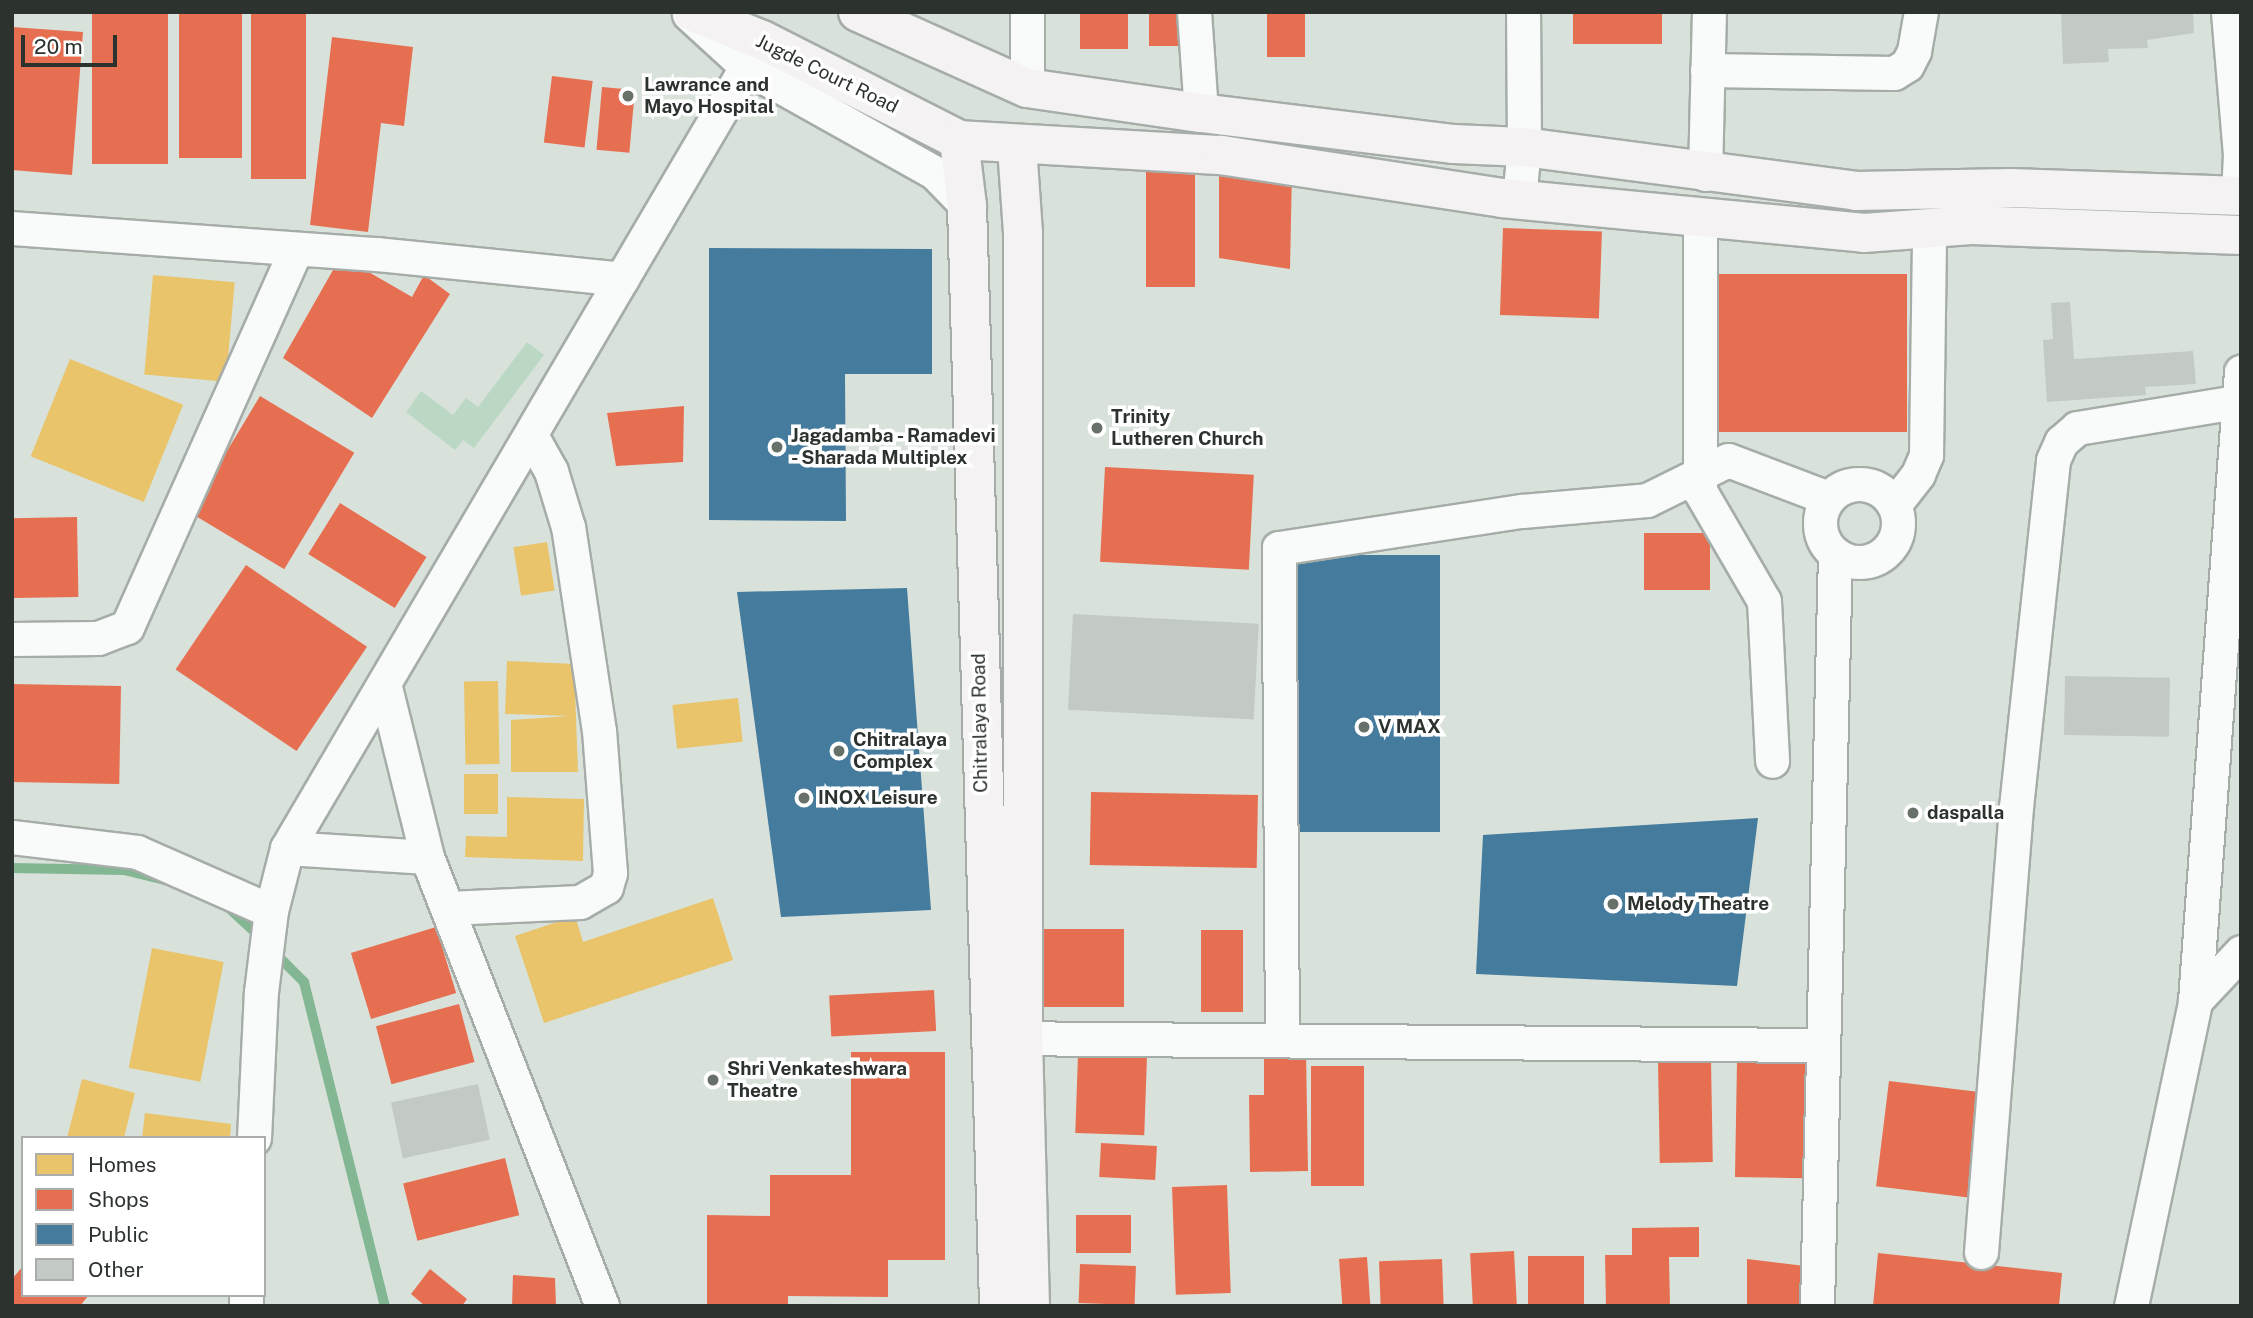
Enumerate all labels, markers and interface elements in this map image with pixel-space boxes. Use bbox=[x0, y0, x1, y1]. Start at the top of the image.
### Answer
scale bar bbox=[24, 21, 121, 65]
street label: Jugde Court Road bbox=[752, 30, 902, 118]
text: 20 m bbox=[34, 34, 83, 59]
place label: Lawrance and Mayo Hospital bbox=[644, 74, 774, 118]
marker: Lawrance and Mayo Hospital bbox=[618, 86, 638, 106]
place label: Trinity Lutheren Church bbox=[1111, 406, 1264, 450]
marker: Trinity Lutheren Church bbox=[1089, 420, 1105, 436]
place label: Jagadamba - Ramadevi - Sharada Multiplex bbox=[791, 425, 998, 469]
marker: Jagadamba - Ramadevi - Sharada Multiplex bbox=[769, 439, 785, 455]
street label: Chitralaya Road bbox=[967, 653, 993, 793]
place label: V MAX bbox=[1378, 716, 1441, 738]
marker: V MAX bbox=[1356, 719, 1372, 735]
place label: Chitralaya Complex bbox=[853, 729, 947, 773]
marker: Chitralaya Complex bbox=[831, 743, 847, 759]
place label: INOX Leisure bbox=[818, 787, 938, 809]
marker: INOX Leisure bbox=[796, 790, 812, 806]
place label: daspalla bbox=[1927, 802, 2004, 824]
marker: daspalla bbox=[1905, 805, 1921, 821]
place label: Melody Theatre bbox=[1627, 893, 1769, 915]
marker: Melody Theatre bbox=[1605, 896, 1621, 912]
place label: Shri Venkateshwara Theatre bbox=[727, 1058, 907, 1102]
marker: Shri Venkateshwara Theatre bbox=[705, 1072, 721, 1088]
legend bbox=[21, 1136, 266, 1297]
text: Homes bbox=[88, 1152, 156, 1177]
text: Shops bbox=[88, 1187, 149, 1212]
text: Public bbox=[88, 1222, 149, 1247]
text: Other bbox=[88, 1257, 144, 1282]

